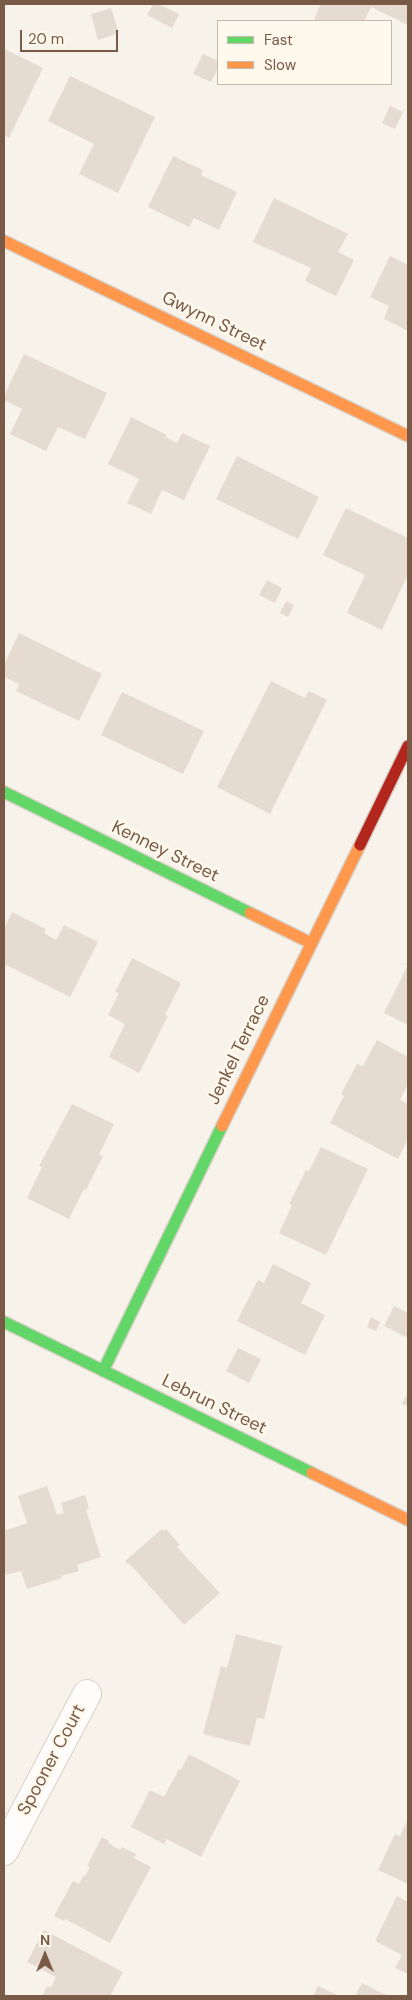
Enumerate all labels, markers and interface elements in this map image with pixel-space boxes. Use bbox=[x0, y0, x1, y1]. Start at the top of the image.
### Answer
scale bar bbox=[22, 20, 120, 52]
legend bbox=[217, 20, 392, 85]
text: 20 m bbox=[28, 29, 64, 49]
text: Fast bbox=[264, 30, 293, 50]
text: Slow bbox=[264, 55, 296, 75]
street label: Gwynn Street bbox=[158, 287, 270, 357]
street label: Kenney Street bbox=[108, 817, 222, 887]
street label: Jenkel Terrace bbox=[203, 992, 275, 1108]
street label: Lebrun Street bbox=[158, 1370, 270, 1440]
street label: Spooner Court bbox=[14, 1701, 90, 1819]
north arrow bbox=[20, 1930, 70, 1980]
text: N bbox=[40, 1931, 50, 1949]

